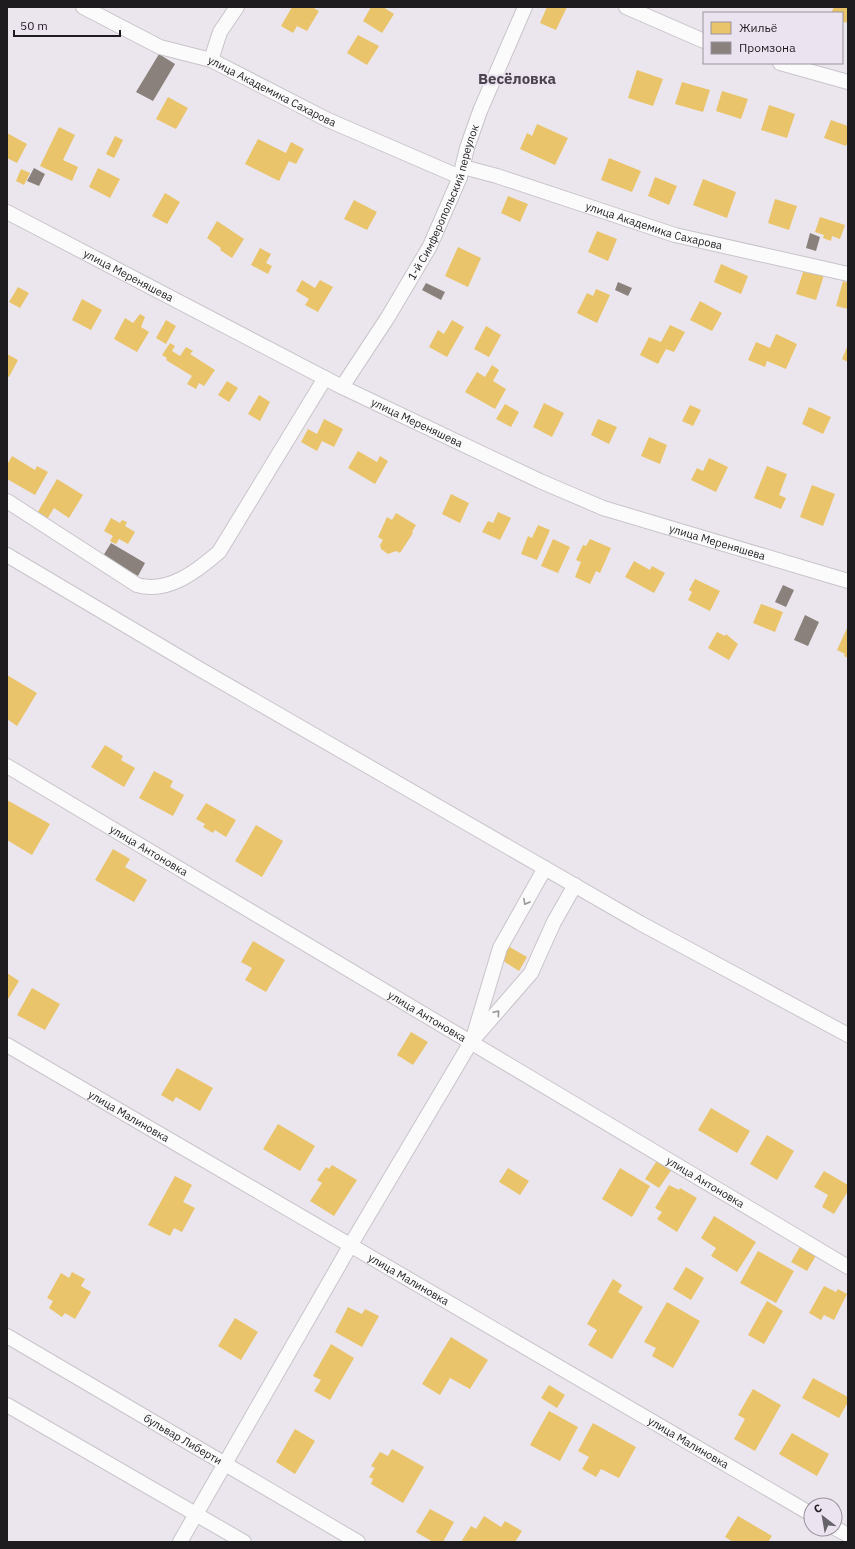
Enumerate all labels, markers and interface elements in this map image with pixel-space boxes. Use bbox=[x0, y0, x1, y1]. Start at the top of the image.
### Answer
scale bar bbox=[14, 12, 120, 38]
legend bbox=[703, 12, 843, 64]
text: 50 m bbox=[20, 18, 48, 33]
text: Жильё bbox=[739, 20, 778, 35]
text: Промзона bbox=[739, 40, 796, 55]
street label: улица Академика Сахарова bbox=[206, 53, 338, 130]
district label: Весёловка bbox=[478, 69, 556, 88]
street label: 1-й Симферопольский переулок bbox=[404, 122, 482, 282]
street label: улица Академика Сахарова bbox=[584, 199, 724, 252]
street label: улица Мереняшева bbox=[81, 246, 176, 305]
street label: улица Мереняшева bbox=[369, 395, 465, 450]
street label: улица Мереняшева bbox=[668, 521, 767, 563]
street label: улица Антоновка bbox=[107, 822, 190, 879]
one-way arrow bbox=[523, 898, 530, 905]
street label: улица Антоновка bbox=[386, 988, 469, 1045]
one-way arrow bbox=[492, 1010, 499, 1017]
street label: улица Малиновка bbox=[86, 1087, 172, 1145]
street label: улица Антоновка bbox=[664, 1153, 747, 1211]
street label: улица Малиновка bbox=[366, 1250, 452, 1308]
street label: бульвар Либерти bbox=[141, 1411, 225, 1468]
street label: улица Малиновка bbox=[646, 1413, 732, 1472]
north arrow bbox=[803, 1497, 843, 1537]
text: С bbox=[811, 1501, 825, 1516]

